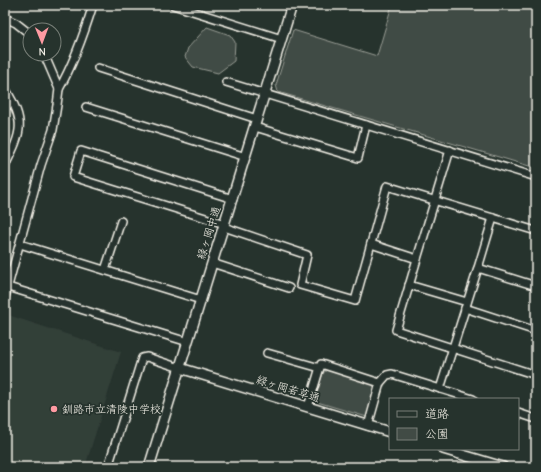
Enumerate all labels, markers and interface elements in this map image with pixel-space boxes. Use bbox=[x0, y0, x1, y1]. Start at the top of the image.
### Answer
north arrow bbox=[22, 22, 62, 62]
text: N bbox=[38, 45, 46, 58]
street label: 緑ヶ岡中通 bbox=[195, 205, 223, 261]
street label: 緑ヶ岡若草通 bbox=[255, 373, 321, 405]
legend bbox=[389, 398, 519, 450]
place label: 釧路市立清陵中学校 bbox=[62, 403, 161, 416]
marker: 釧路市立清陵中学校 bbox=[49, 404, 59, 414]
text: 道路 bbox=[425, 407, 449, 421]
text: 公園 bbox=[425, 427, 449, 441]

